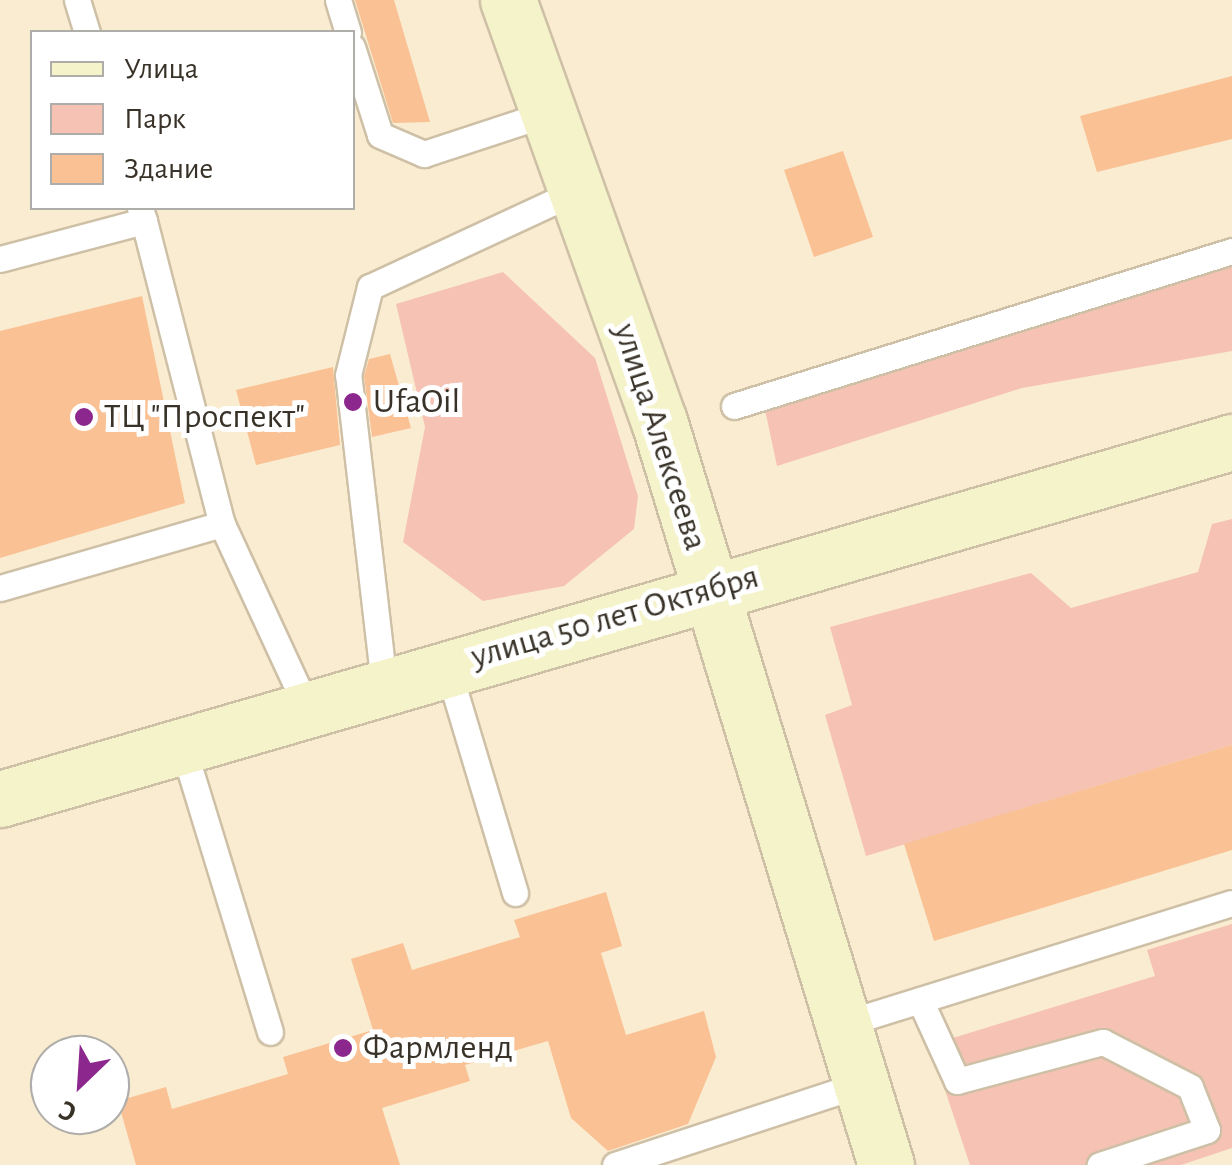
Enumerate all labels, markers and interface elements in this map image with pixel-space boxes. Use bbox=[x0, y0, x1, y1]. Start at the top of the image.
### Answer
legend bbox=[30, 30, 355, 210]
text: Улица bbox=[124, 54, 199, 84]
text: Парк bbox=[124, 104, 186, 134]
text: Здание bbox=[124, 154, 213, 184]
street label: улица Алексеева bbox=[604, 318, 716, 556]
place label: UfaOil bbox=[373, 381, 460, 423]
marker: UfaOil bbox=[342, 391, 364, 413]
place label: ТЦ "Проспект" bbox=[104, 396, 305, 438]
marker: ТЦ "Проспект" bbox=[73, 406, 95, 428]
street label: улица 50 лет Октября bbox=[466, 556, 764, 678]
place label: Фармленд bbox=[363, 1027, 513, 1069]
north arrow bbox=[30, 1035, 130, 1135]
marker: Фармленд bbox=[332, 1037, 354, 1059]
text: С bbox=[55, 1094, 81, 1126]

